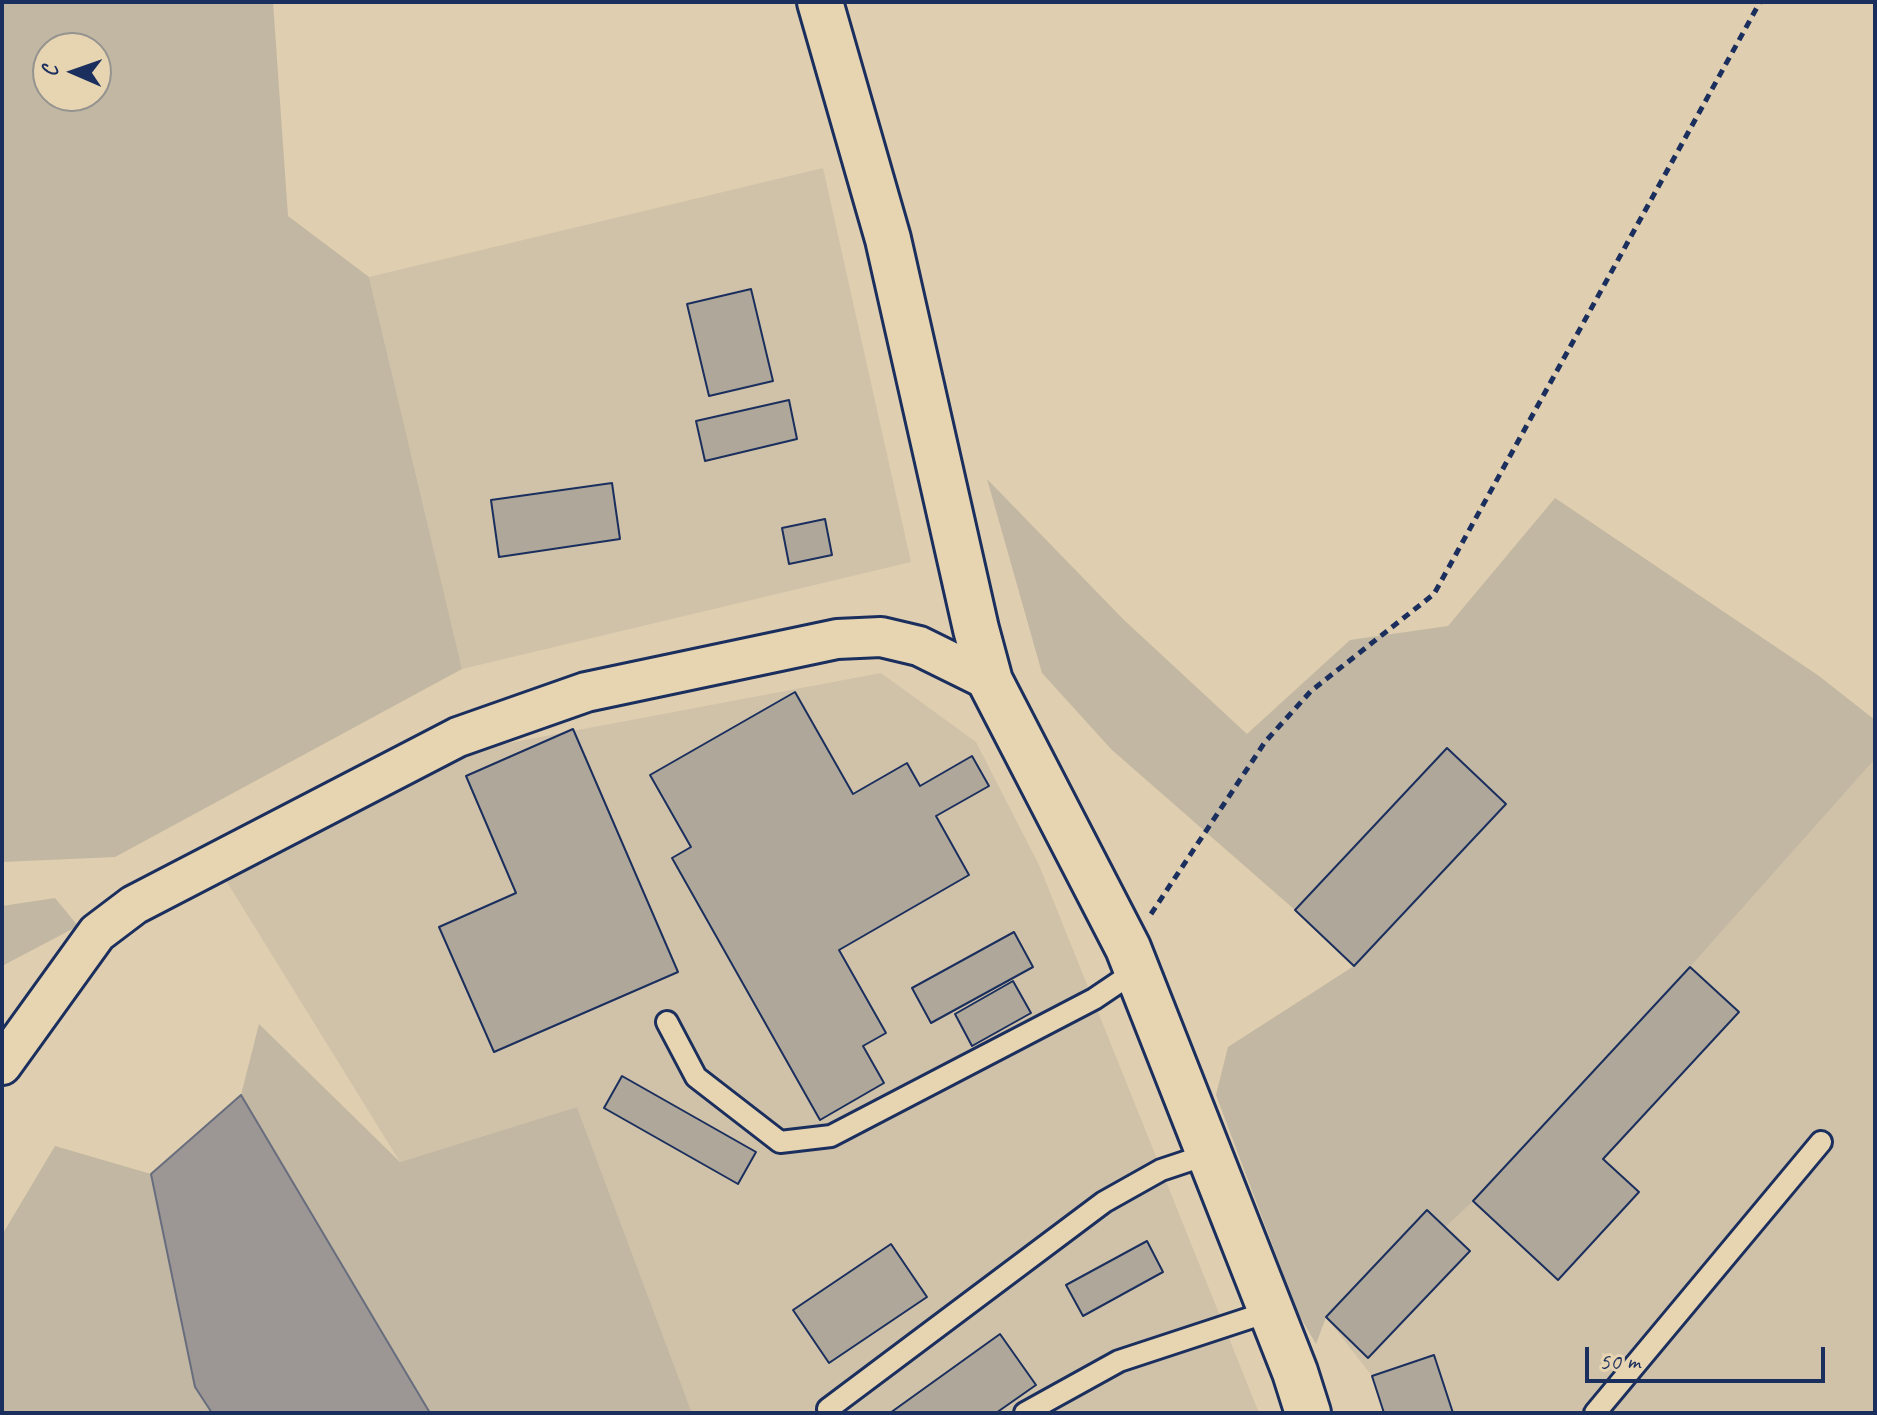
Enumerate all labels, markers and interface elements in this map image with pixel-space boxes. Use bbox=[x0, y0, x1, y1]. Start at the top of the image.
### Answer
north arrow bbox=[32, 32, 112, 112]
text: С bbox=[36, 65, 64, 77]
scale bar bbox=[1589, 1331, 1829, 1381]
text: 50 m bbox=[1599, 1346, 1640, 1376]

